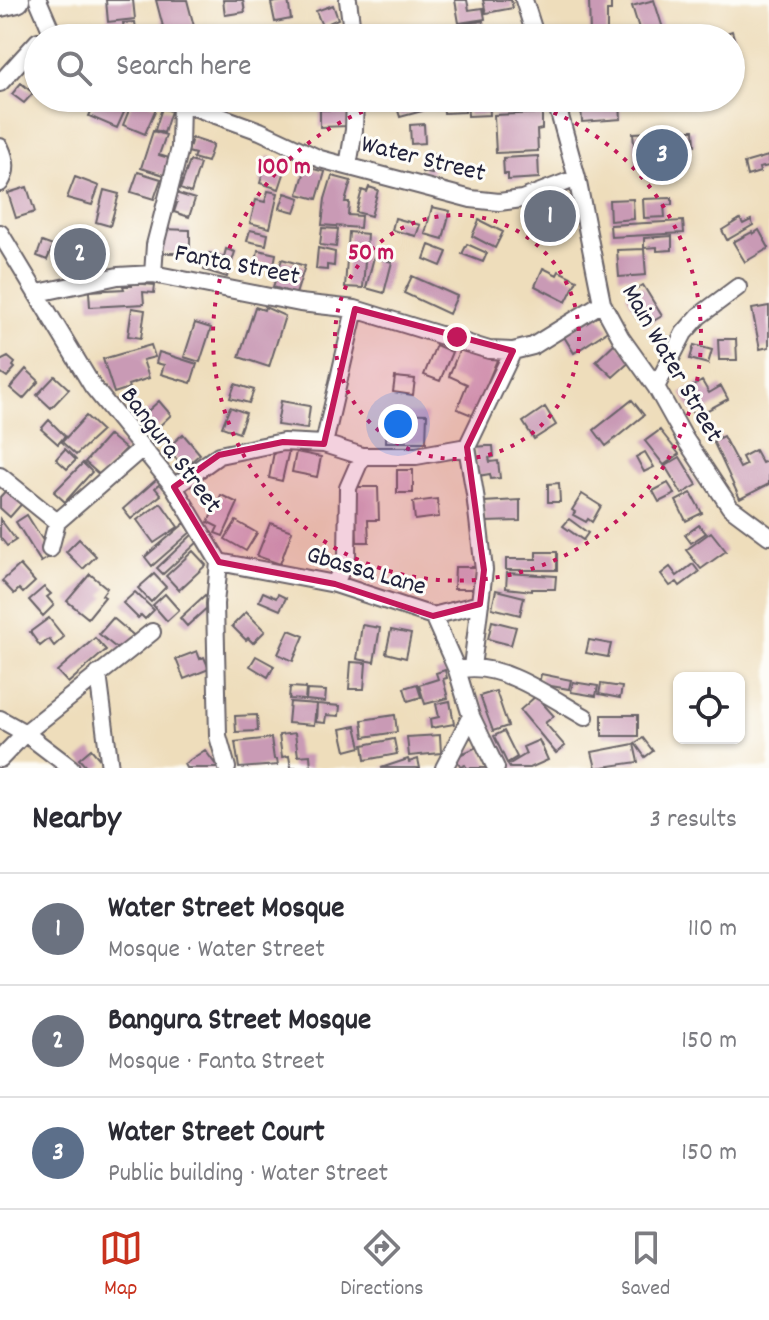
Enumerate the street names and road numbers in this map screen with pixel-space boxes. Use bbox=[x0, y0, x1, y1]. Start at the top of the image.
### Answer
street label: Water Street bbox=[357, 127, 489, 193]
street label: Fanta Street bbox=[171, 236, 303, 296]
street label: Main Water Street bbox=[611, 278, 731, 450]
street label: Bangura Street bbox=[110, 380, 230, 522]
street label: Gbassa Lane bbox=[302, 537, 430, 607]

